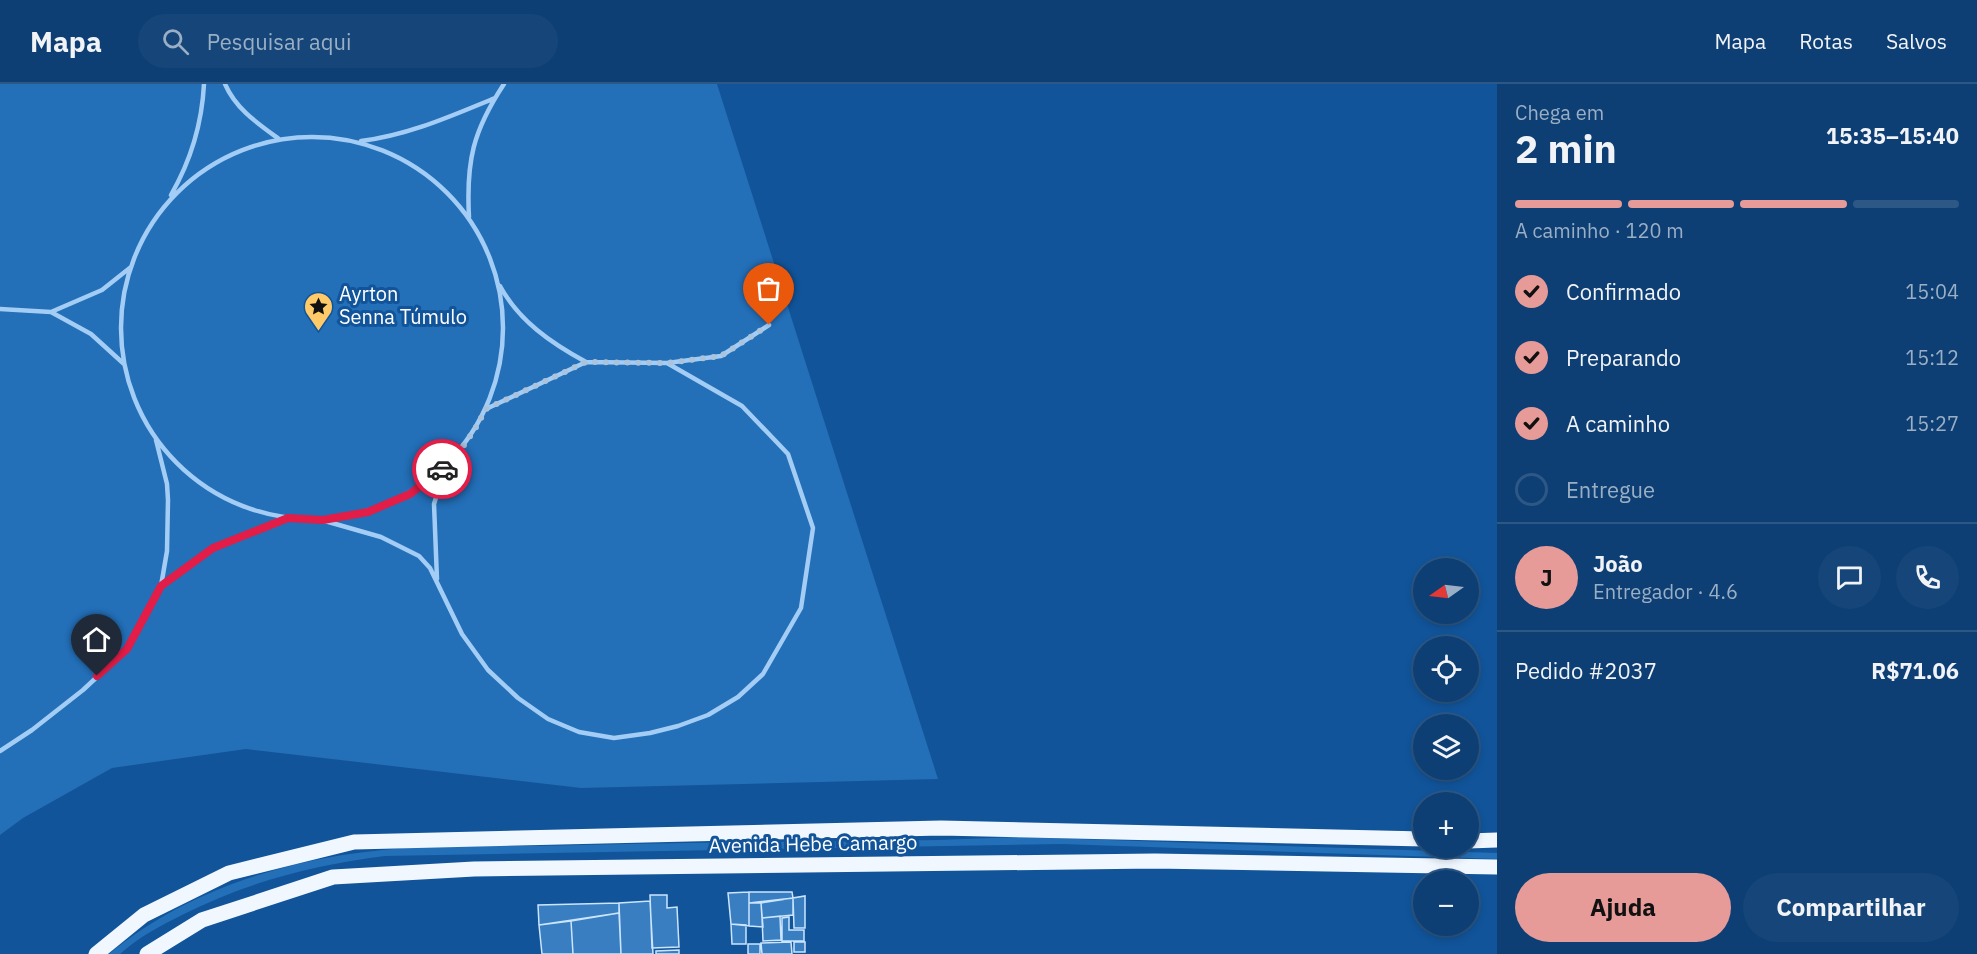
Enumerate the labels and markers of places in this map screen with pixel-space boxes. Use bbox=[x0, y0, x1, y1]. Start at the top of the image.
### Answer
pin bbox=[743, 263, 794, 325]
place label: Ayrton Senna Túmulo bbox=[339, 280, 467, 330]
place icon: Ayrton Senna Túmulo bbox=[302, 290, 334, 332]
pin bbox=[71, 614, 122, 676]

